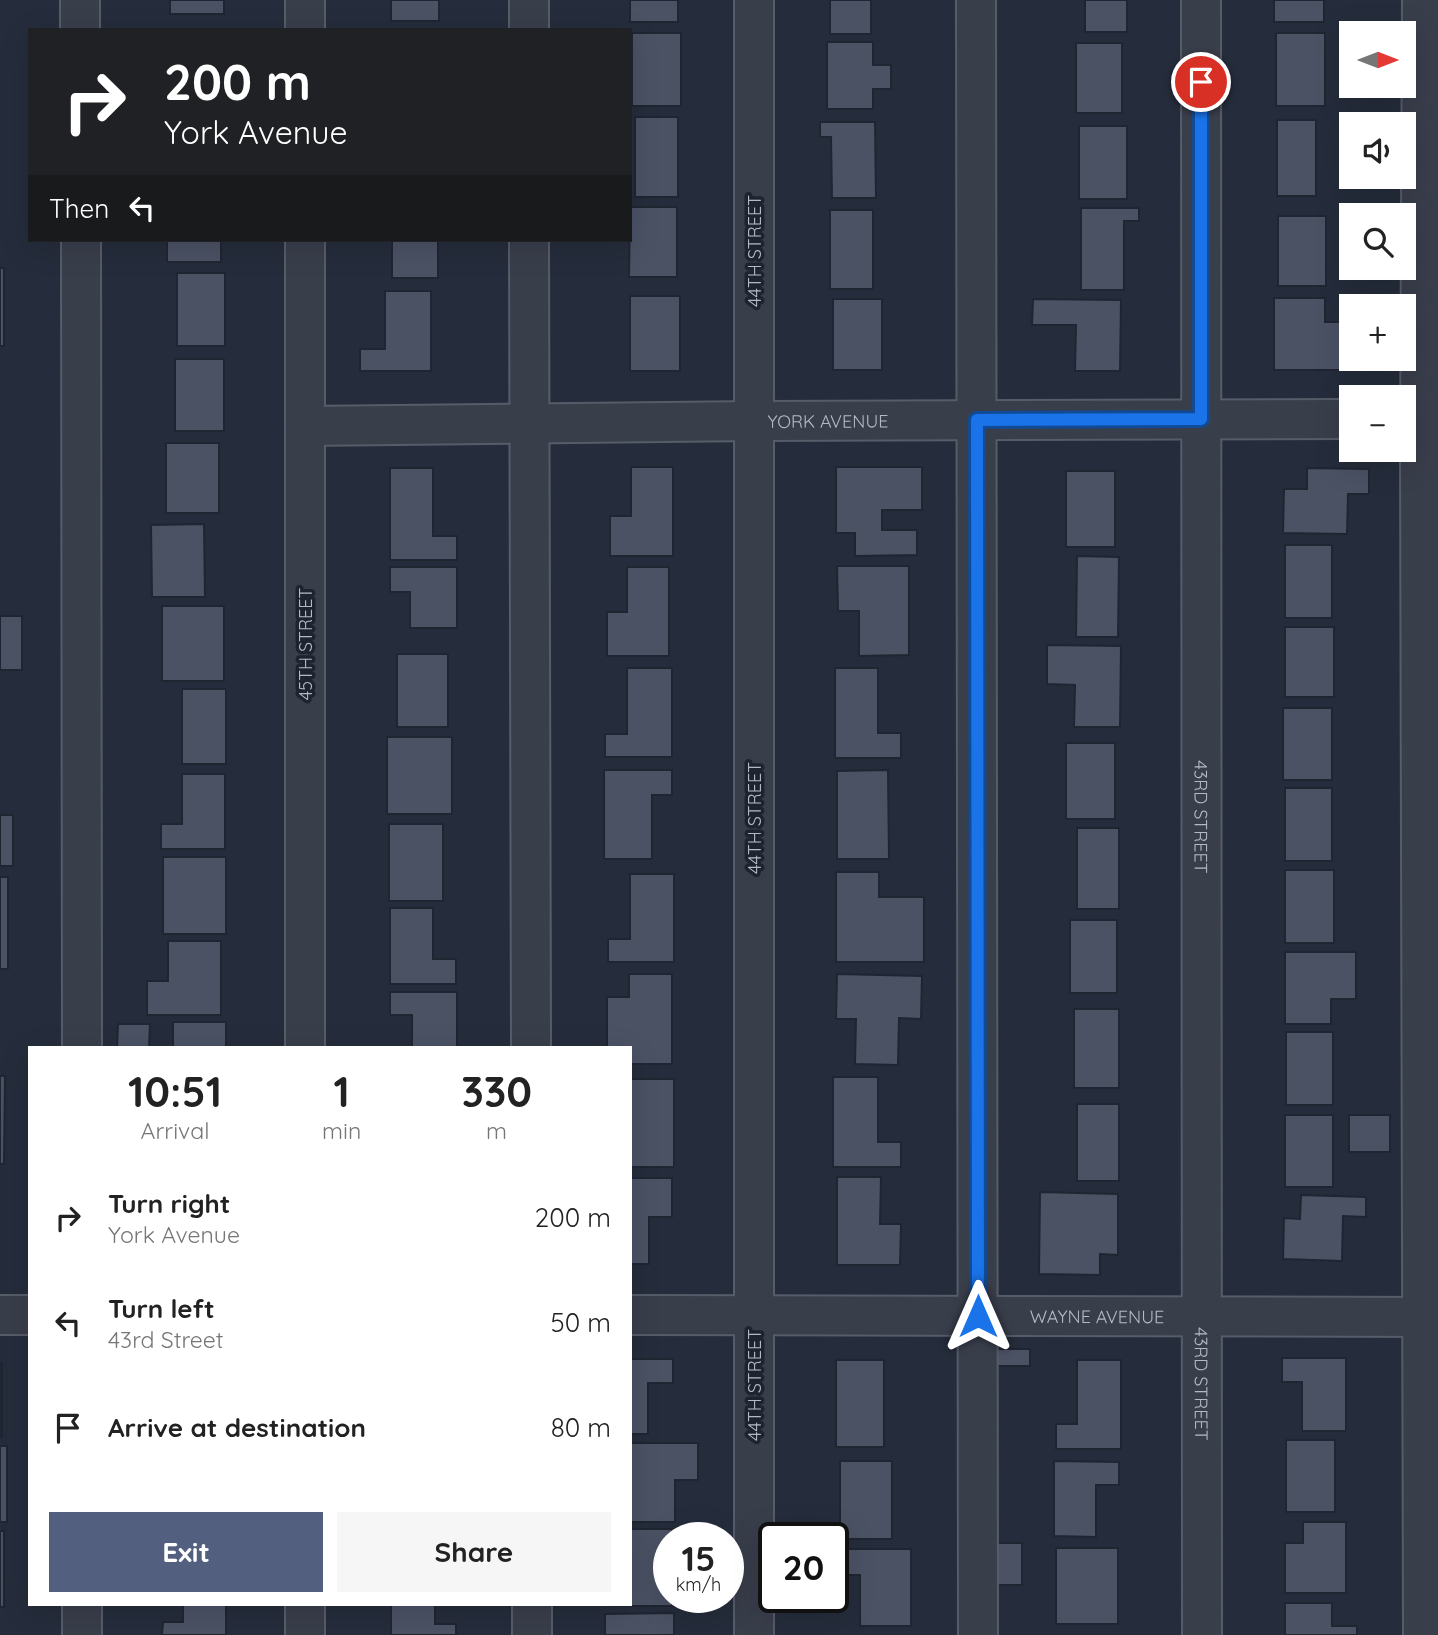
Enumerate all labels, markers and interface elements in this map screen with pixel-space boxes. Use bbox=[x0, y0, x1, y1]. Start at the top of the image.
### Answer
north arrow bbox=[1339, 21, 1416, 98]
map controls bbox=[1339, 21, 1416, 462]
text: 200 m bbox=[164, 51, 311, 112]
pin bbox=[1171, 52, 1231, 112]
icon: right bbox=[49, 56, 140, 147]
icon: arrive bbox=[1182, 63, 1220, 101]
text: York Avenue bbox=[164, 112, 348, 152]
button: sound bbox=[1339, 112, 1416, 189]
icon: left bbox=[123, 189, 161, 227]
text: Then bbox=[49, 192, 109, 225]
street label: 44TH STREET bbox=[743, 195, 766, 307]
button: search bbox=[1339, 203, 1416, 280]
button: + bbox=[1339, 294, 1416, 371]
button: − bbox=[1339, 385, 1416, 462]
street label: YORK AVENUE bbox=[767, 409, 888, 432]
street label: 45TH STREET bbox=[294, 588, 317, 700]
street label: 43RD STREET bbox=[1190, 760, 1213, 874]
street label: 44TH STREET bbox=[743, 762, 766, 874]
text: 10:51 bbox=[128, 1065, 222, 1118]
text: 1 bbox=[333, 1065, 350, 1118]
text: 330 bbox=[461, 1065, 532, 1118]
text: Arrival bbox=[141, 1116, 209, 1145]
text: min bbox=[322, 1116, 361, 1145]
text: m bbox=[486, 1116, 507, 1145]
text: Turn right bbox=[108, 1187, 230, 1220]
icon: right bbox=[49, 1199, 87, 1237]
text: 200 m bbox=[535, 1201, 611, 1234]
text: York Avenue bbox=[108, 1220, 240, 1249]
position arrow bbox=[941, 1279, 1015, 1353]
text: Turn left bbox=[108, 1292, 215, 1325]
icon: left bbox=[49, 1304, 87, 1342]
street label: WAYNE AVENUE bbox=[1030, 1304, 1164, 1328]
text: 50 m bbox=[551, 1306, 611, 1339]
text: 43rd Street bbox=[108, 1325, 224, 1354]
street label: 43RD STREET bbox=[1190, 1327, 1213, 1441]
street label: 44TH STREET bbox=[743, 1329, 766, 1441]
icon: arrive bbox=[49, 1409, 87, 1447]
text: Arrive at destination bbox=[108, 1411, 366, 1444]
text: 80 m bbox=[551, 1411, 611, 1444]
button: Exit bbox=[49, 1512, 323, 1592]
button: Share bbox=[337, 1512, 611, 1592]
speed limit sign: 20 bbox=[758, 1522, 849, 1613]
text: 15 bbox=[682, 1536, 715, 1580]
text: km/h bbox=[676, 1573, 721, 1596]

